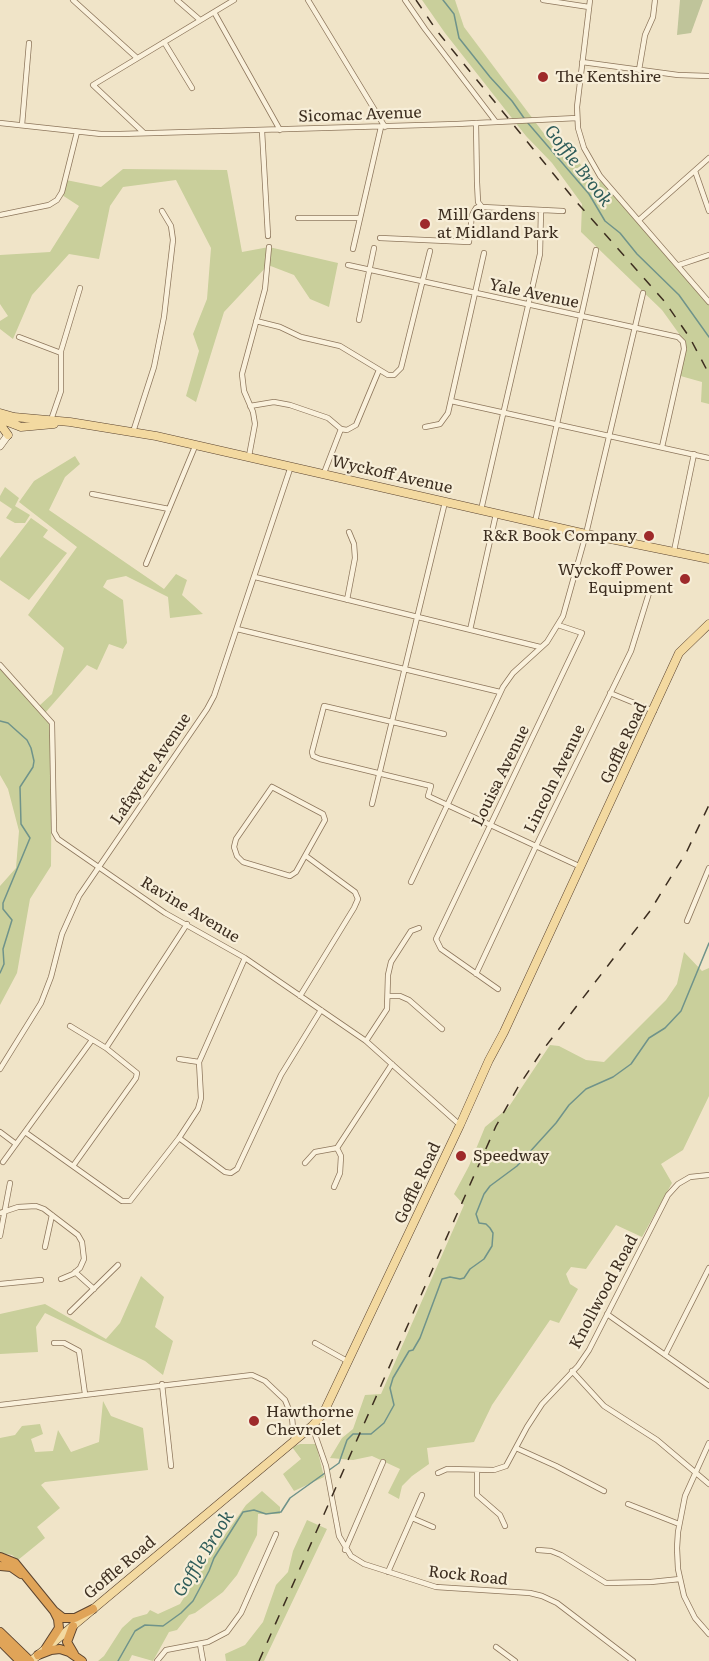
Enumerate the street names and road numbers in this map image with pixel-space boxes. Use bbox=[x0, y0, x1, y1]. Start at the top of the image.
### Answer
street label: Sicomac Avenue bbox=[298, 103, 422, 127]
street label: Yale Avenue bbox=[487, 275, 581, 313]
street label: Wyckoff Avenue bbox=[330, 452, 454, 498]
street label: Goffle Road bbox=[597, 699, 651, 787]
street label: Lafayette Avenue bbox=[107, 710, 195, 828]
street label: Louisa Avenue bbox=[468, 722, 534, 830]
street label: Lincoln Avenue bbox=[520, 722, 590, 836]
street label: Ravine Avenue bbox=[137, 873, 243, 947]
street label: Goffle Road bbox=[391, 1139, 445, 1227]
street label: Knollwood Road bbox=[566, 1232, 642, 1352]
street label: Goffle Road bbox=[80, 1533, 160, 1603]
street label: Rock Road bbox=[427, 1562, 509, 1590]

